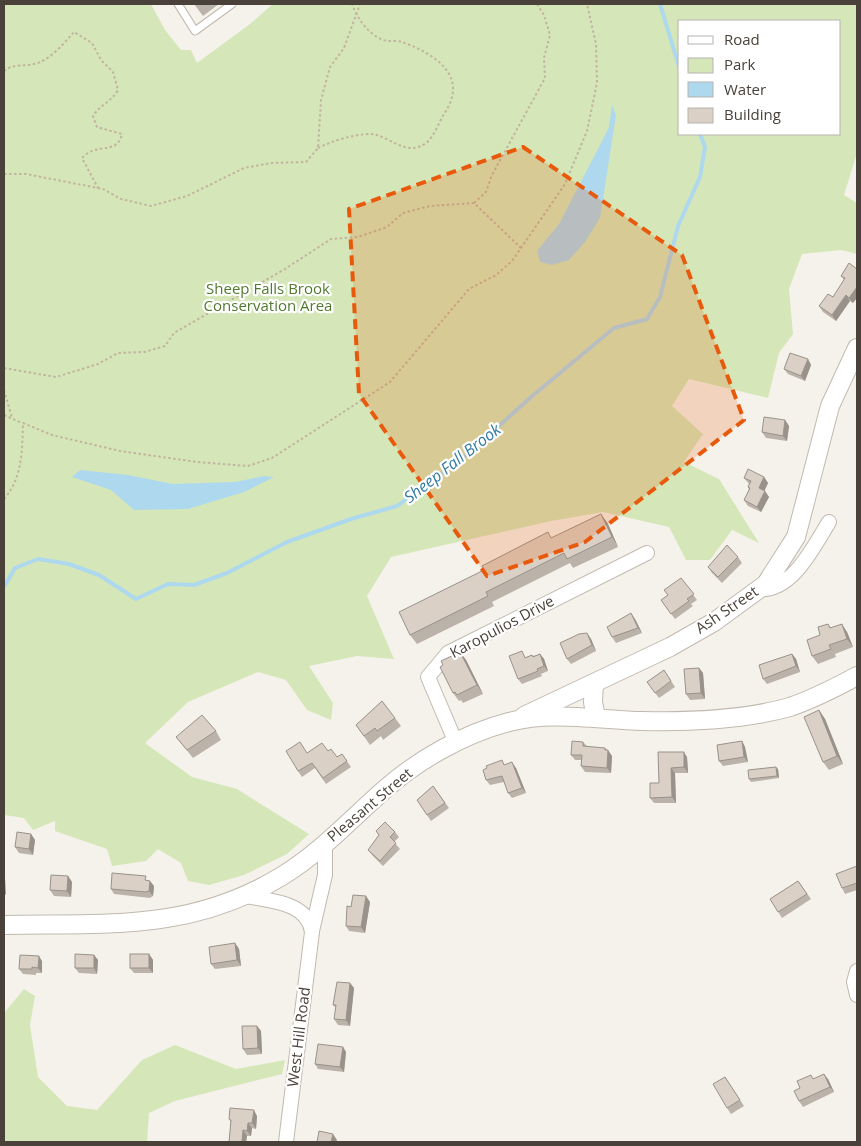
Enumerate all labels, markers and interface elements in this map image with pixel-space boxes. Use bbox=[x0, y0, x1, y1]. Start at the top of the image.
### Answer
legend bbox=[678, 20, 841, 135]
text: Road bbox=[724, 29, 760, 49]
text: Park bbox=[724, 54, 755, 74]
text: Water bbox=[724, 79, 766, 99]
text: Building bbox=[724, 104, 781, 124]
park label: Sheep Falls Brook Conservation Area bbox=[204, 278, 332, 315]
water label: Sheep Fall Brook bbox=[399, 417, 506, 508]
street label: Ash Street bbox=[691, 581, 762, 637]
street label: Karopulios Drive bbox=[446, 590, 557, 662]
street label: Pleasant Street bbox=[323, 763, 416, 846]
street label: West Hill Road bbox=[282, 986, 314, 1088]

